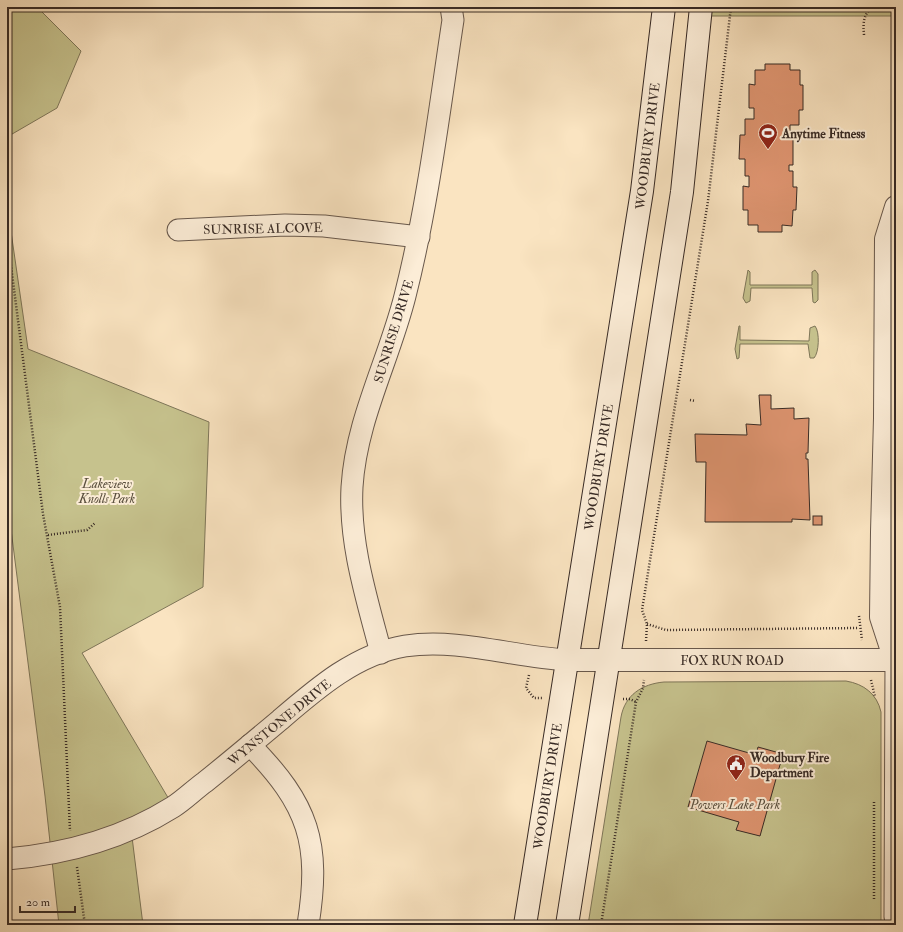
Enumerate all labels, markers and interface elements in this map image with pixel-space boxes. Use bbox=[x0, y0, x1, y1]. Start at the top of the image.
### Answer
street label: WOODBURY DRIVE bbox=[632, 82, 664, 212]
sports icon: Anytime Fitness bbox=[757, 122, 779, 150]
place label: Anytime Fitness bbox=[781, 126, 866, 143]
street label: SUNRISE ALCOVE bbox=[203, 220, 323, 238]
street label: SUNRISE DRIVE bbox=[371, 278, 417, 385]
street label: WOODBURY DRIVE bbox=[581, 403, 617, 533]
park label: Lakeview Knolls Park bbox=[78, 476, 135, 507]
street label: FOX RUN ROAD bbox=[680, 653, 784, 669]
street label: WYNSTONE DRIVE bbox=[224, 676, 335, 770]
street label: WOODBURY DRIVE bbox=[530, 722, 566, 852]
place label: Woodbury Fire Department bbox=[749, 750, 830, 782]
public building icon: Woodbury Fire Department bbox=[725, 753, 747, 781]
park label: Powers Lake Park bbox=[689, 797, 780, 813]
scale bar bbox=[20, 888, 75, 914]
text: 20 m bbox=[26, 895, 51, 910]

